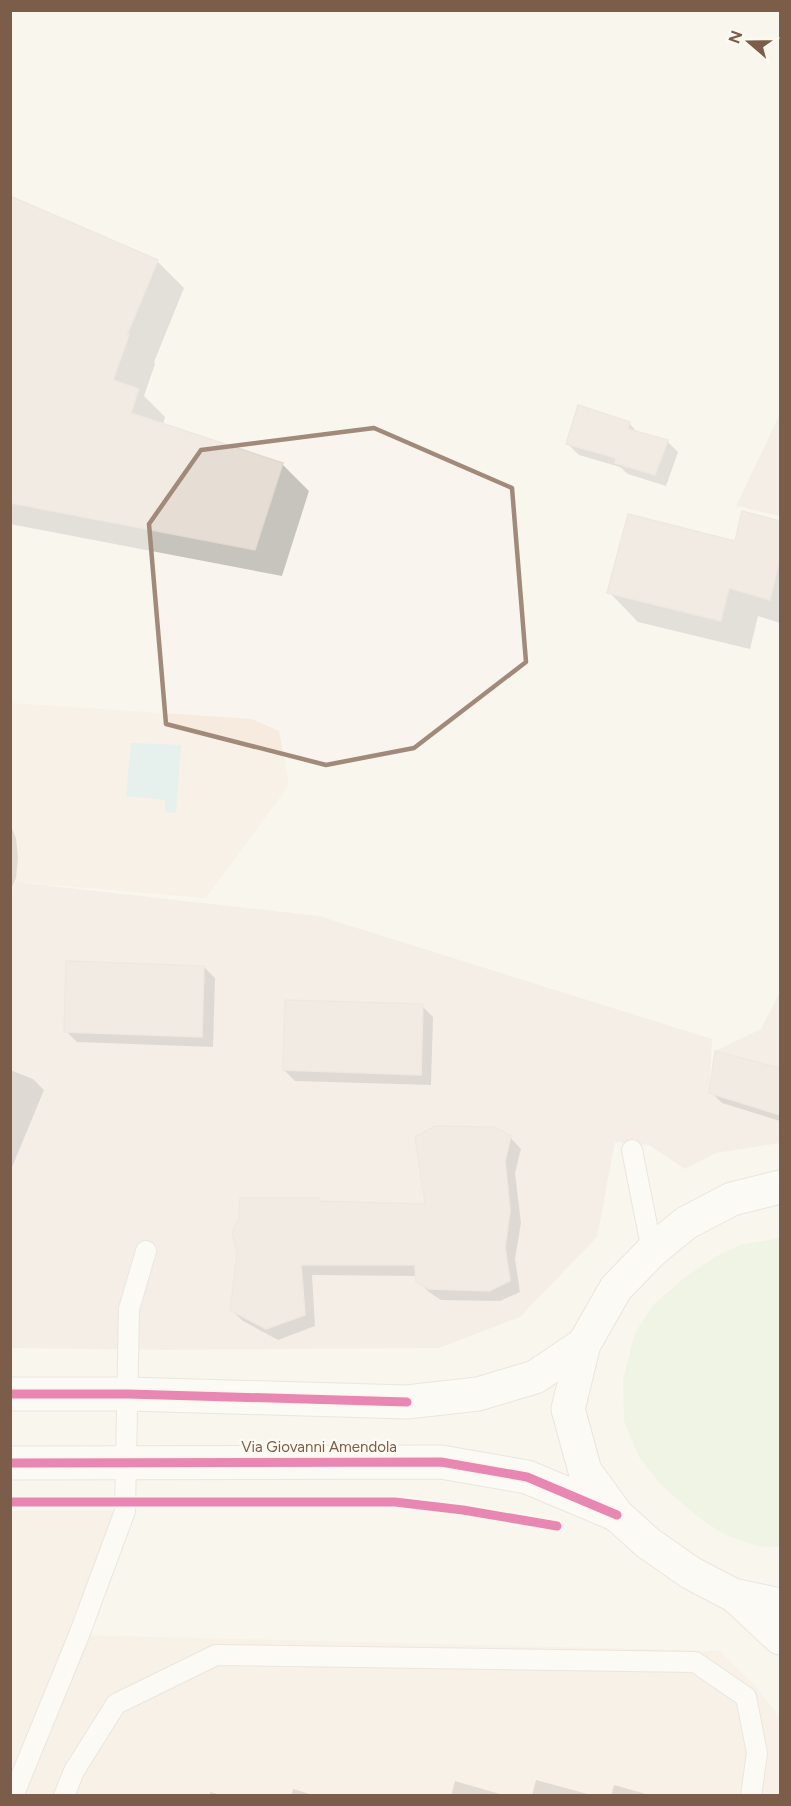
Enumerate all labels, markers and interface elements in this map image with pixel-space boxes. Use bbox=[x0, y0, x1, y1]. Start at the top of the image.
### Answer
north arrow bbox=[719, 12, 779, 72]
text: N bbox=[724, 28, 746, 46]
street label: Via Giovanni Amendola bbox=[241, 1438, 397, 1456]

